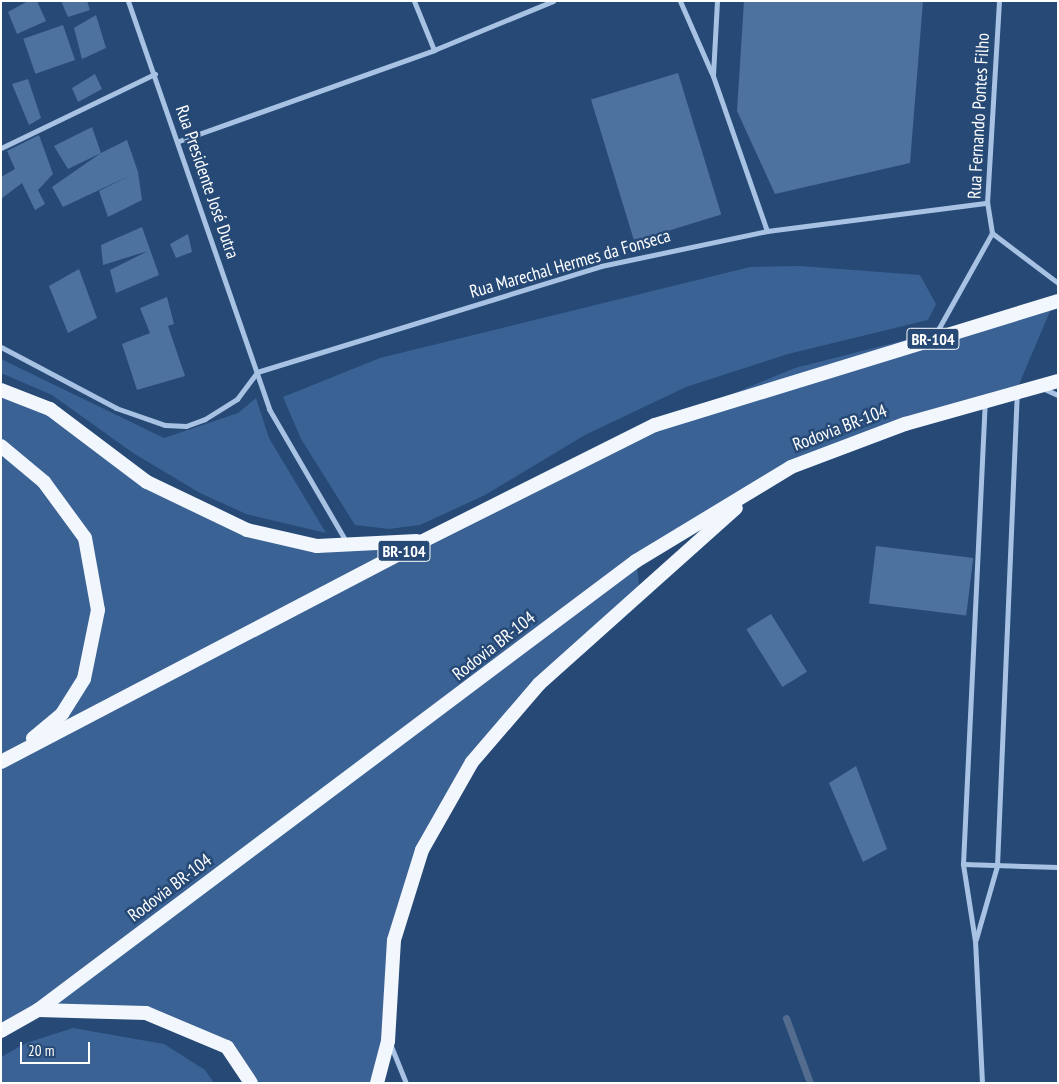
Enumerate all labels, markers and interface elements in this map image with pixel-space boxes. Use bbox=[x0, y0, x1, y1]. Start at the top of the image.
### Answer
street label: Rua Fernando Pontes Filho bbox=[964, 32, 994, 200]
street label: Rua Presidente José Dutra bbox=[171, 103, 243, 261]
street label: Rua Marechal Hermes da Fonseca bbox=[467, 225, 673, 303]
road number: BR-104 bbox=[906, 326, 960, 352]
street label: Rodovia BR-104 bbox=[790, 400, 890, 456]
road number: BR-104 bbox=[376, 538, 432, 564]
street label: Rodovia BR-104 bbox=[448, 607, 540, 685]
street label: Rodovia BR-104 bbox=[124, 850, 216, 926]
scale bar bbox=[22, 1032, 92, 1064]
text: 20 m bbox=[28, 1041, 54, 1060]

